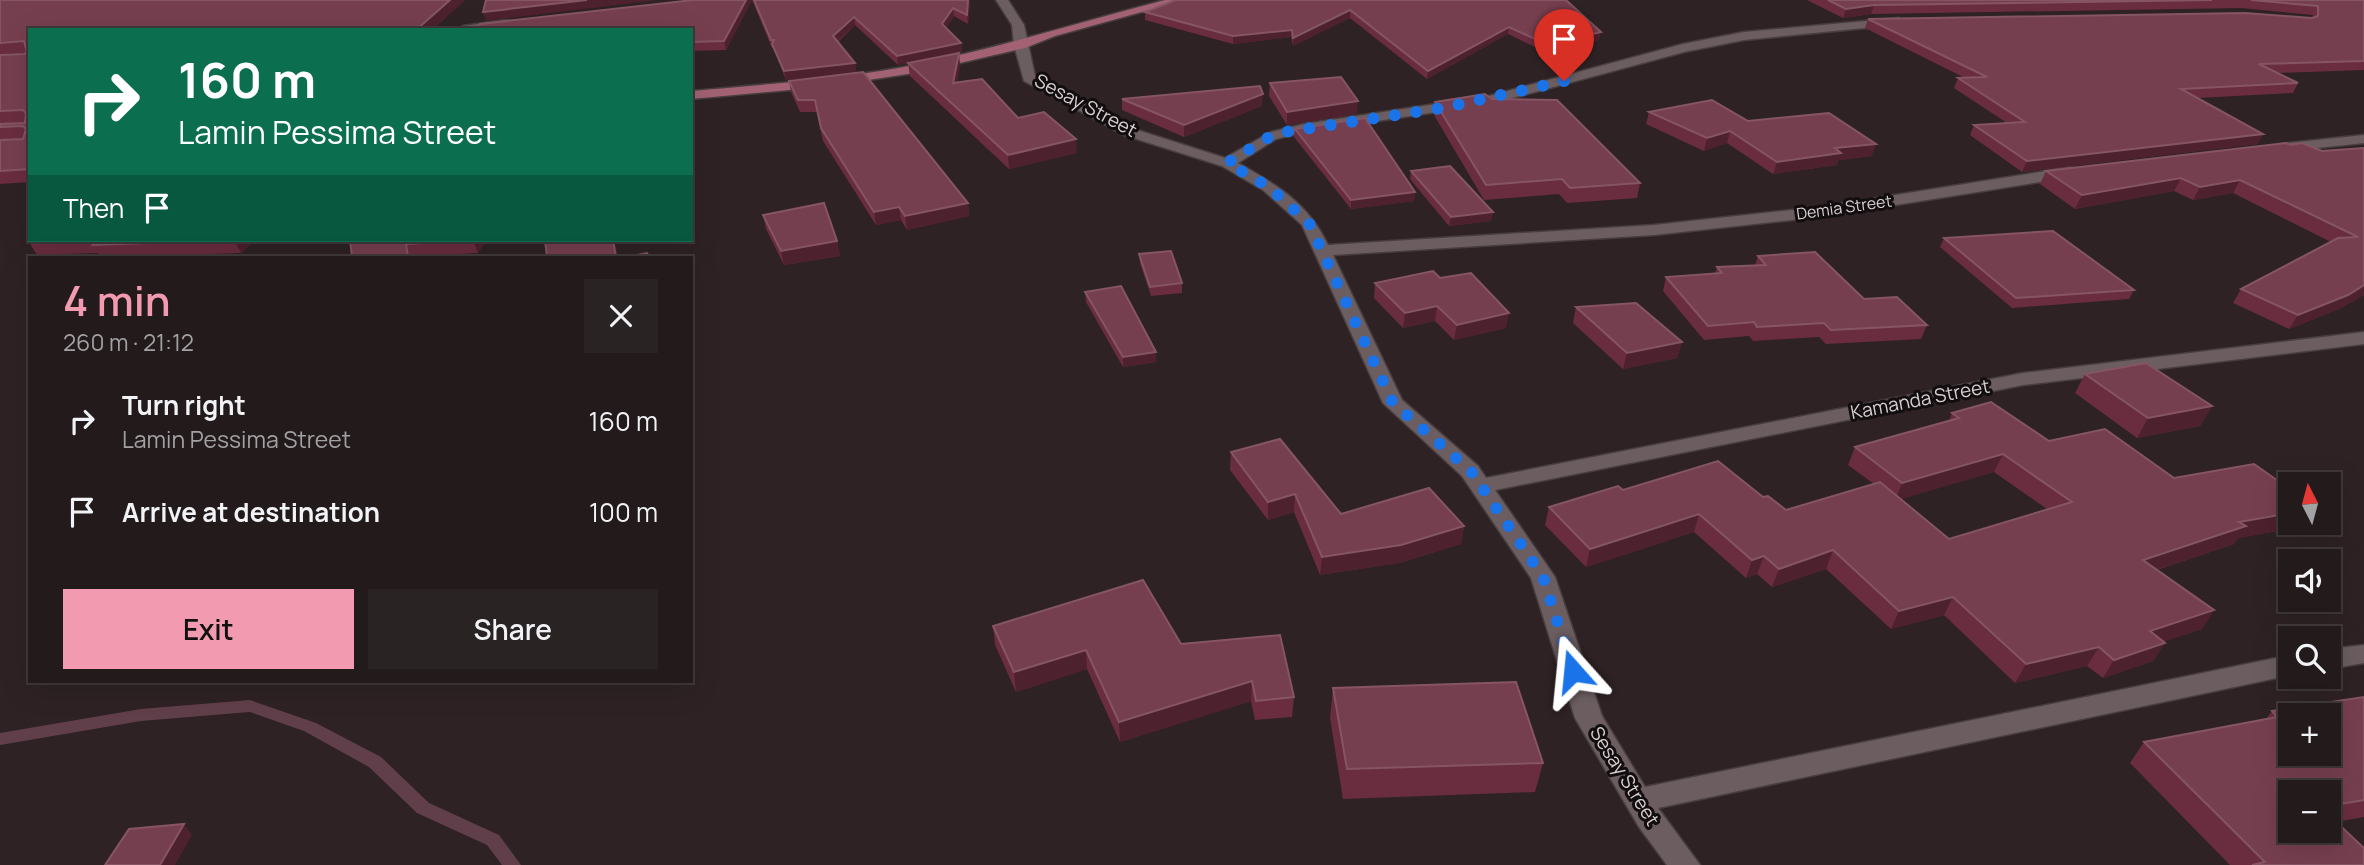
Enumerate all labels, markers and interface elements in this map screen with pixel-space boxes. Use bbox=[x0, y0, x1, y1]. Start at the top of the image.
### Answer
pin bbox=[1534, 9, 1594, 81]
icon: arrive bbox=[1545, 20, 1583, 58]
text: 160 m bbox=[178, 46, 316, 113]
icon: right bbox=[63, 56, 154, 147]
street label: Sesay Street bbox=[1030, 67, 1142, 143]
text: Lamin Pessima Street bbox=[178, 110, 496, 154]
icon: arrive bbox=[138, 189, 176, 227]
street label: Demia Street bbox=[1795, 189, 1893, 225]
text: Then bbox=[63, 190, 124, 226]
text: 4 min bbox=[63, 271, 171, 329]
button: close bbox=[584, 279, 658, 353]
text: 260 m · 21:12 bbox=[63, 326, 194, 358]
street label: Kamanda Street bbox=[1848, 373, 1992, 425]
text: Turn right bbox=[122, 387, 246, 423]
icon: right bbox=[63, 402, 101, 440]
text: 160 m bbox=[589, 403, 658, 439]
text: Lamin Pessima Street bbox=[122, 423, 351, 455]
north arrow bbox=[2278, 472, 2342, 536]
map controls bbox=[2278, 472, 2341, 843]
icon: arrive bbox=[63, 493, 101, 531]
text: Arrive at destination bbox=[122, 494, 380, 530]
text: 100 m bbox=[589, 494, 658, 530]
button: sound bbox=[2278, 549, 2341, 612]
button: Exit bbox=[63, 589, 354, 669]
button: Share bbox=[368, 589, 658, 669]
button: search bbox=[2278, 626, 2341, 689]
position arrow bbox=[1536, 634, 1610, 708]
button: + bbox=[2278, 703, 2341, 766]
street label: Sesay Street bbox=[1584, 721, 1666, 831]
button: − bbox=[2278, 780, 2341, 843]

